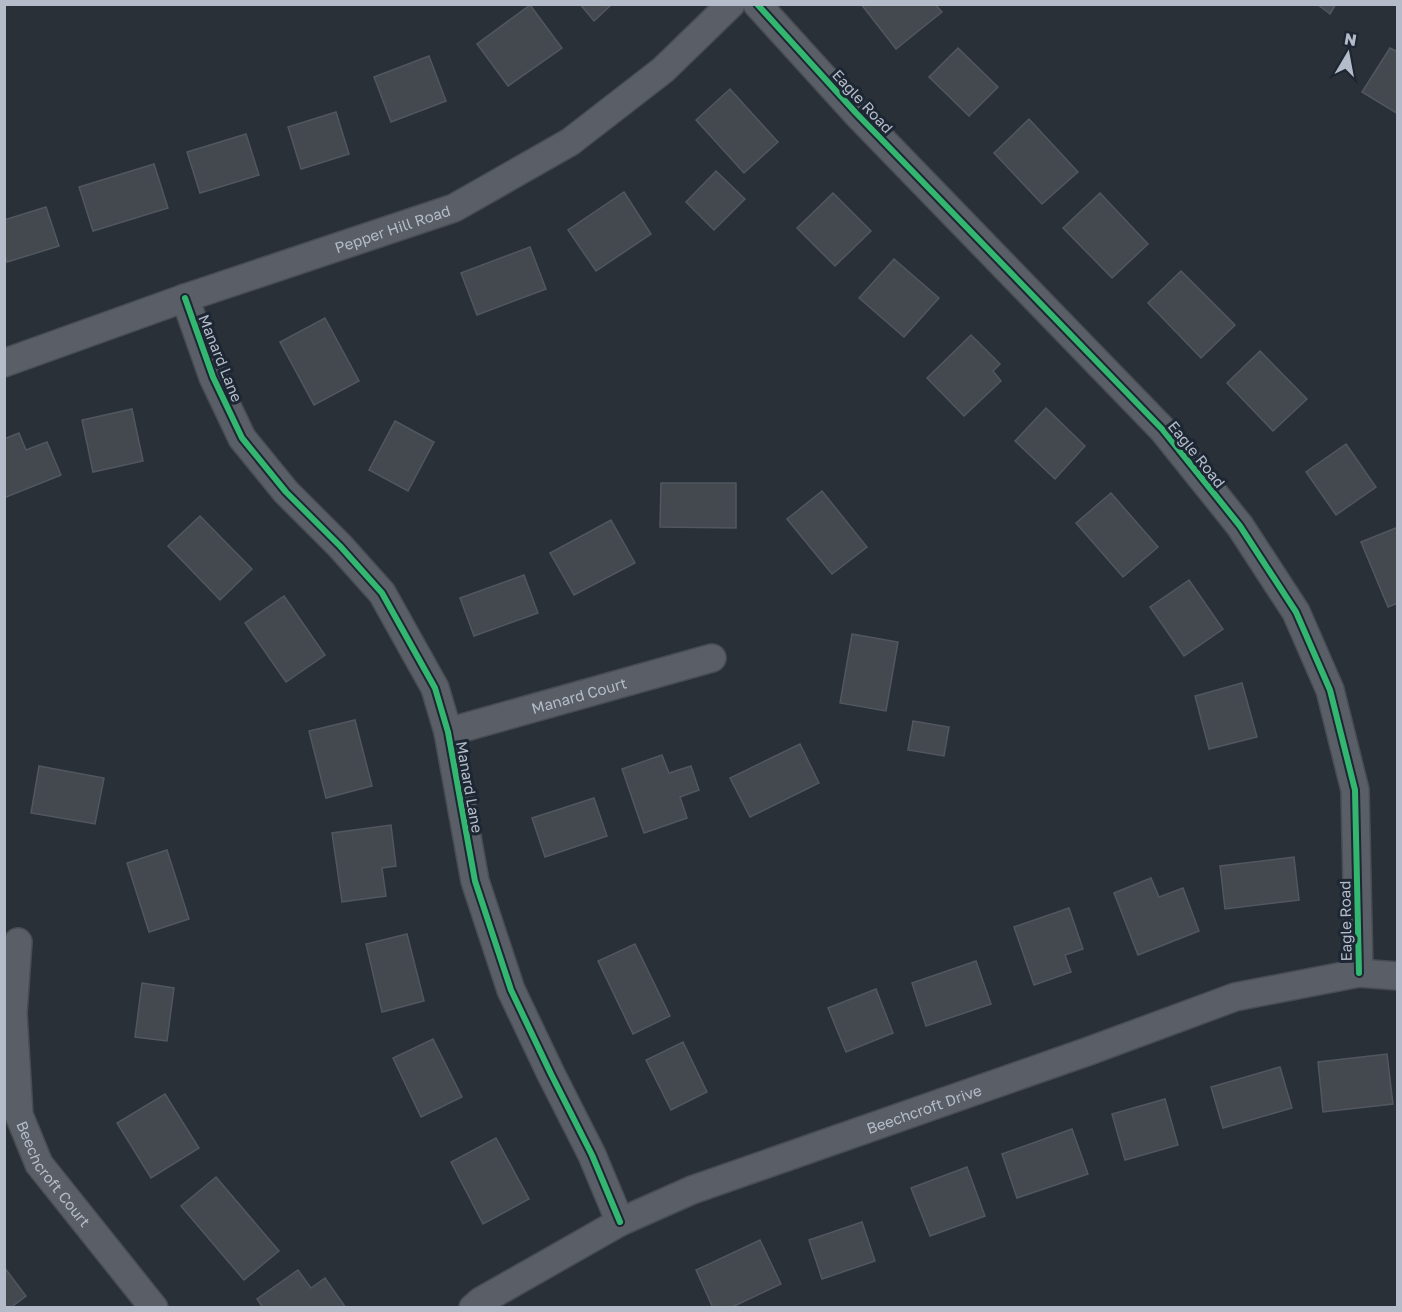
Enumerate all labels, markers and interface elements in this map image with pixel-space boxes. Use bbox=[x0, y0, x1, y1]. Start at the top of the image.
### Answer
north arrow bbox=[1318, 24, 1378, 84]
text: N bbox=[1343, 28, 1358, 50]
street label: Eagle Road bbox=[829, 65, 897, 137]
street label: Pepper Hill Road bbox=[332, 201, 453, 256]
street label: Manard Lane bbox=[195, 312, 247, 405]
street label: Eagle Road bbox=[1165, 417, 1229, 491]
street label: Manard Court bbox=[529, 673, 629, 717]
street label: Manard Lane bbox=[453, 740, 487, 835]
street label: Eagle Road bbox=[1335, 881, 1355, 961]
street label: Beechcroft Drive bbox=[864, 1080, 984, 1137]
street label: Beechcroft Court bbox=[13, 1118, 94, 1230]

